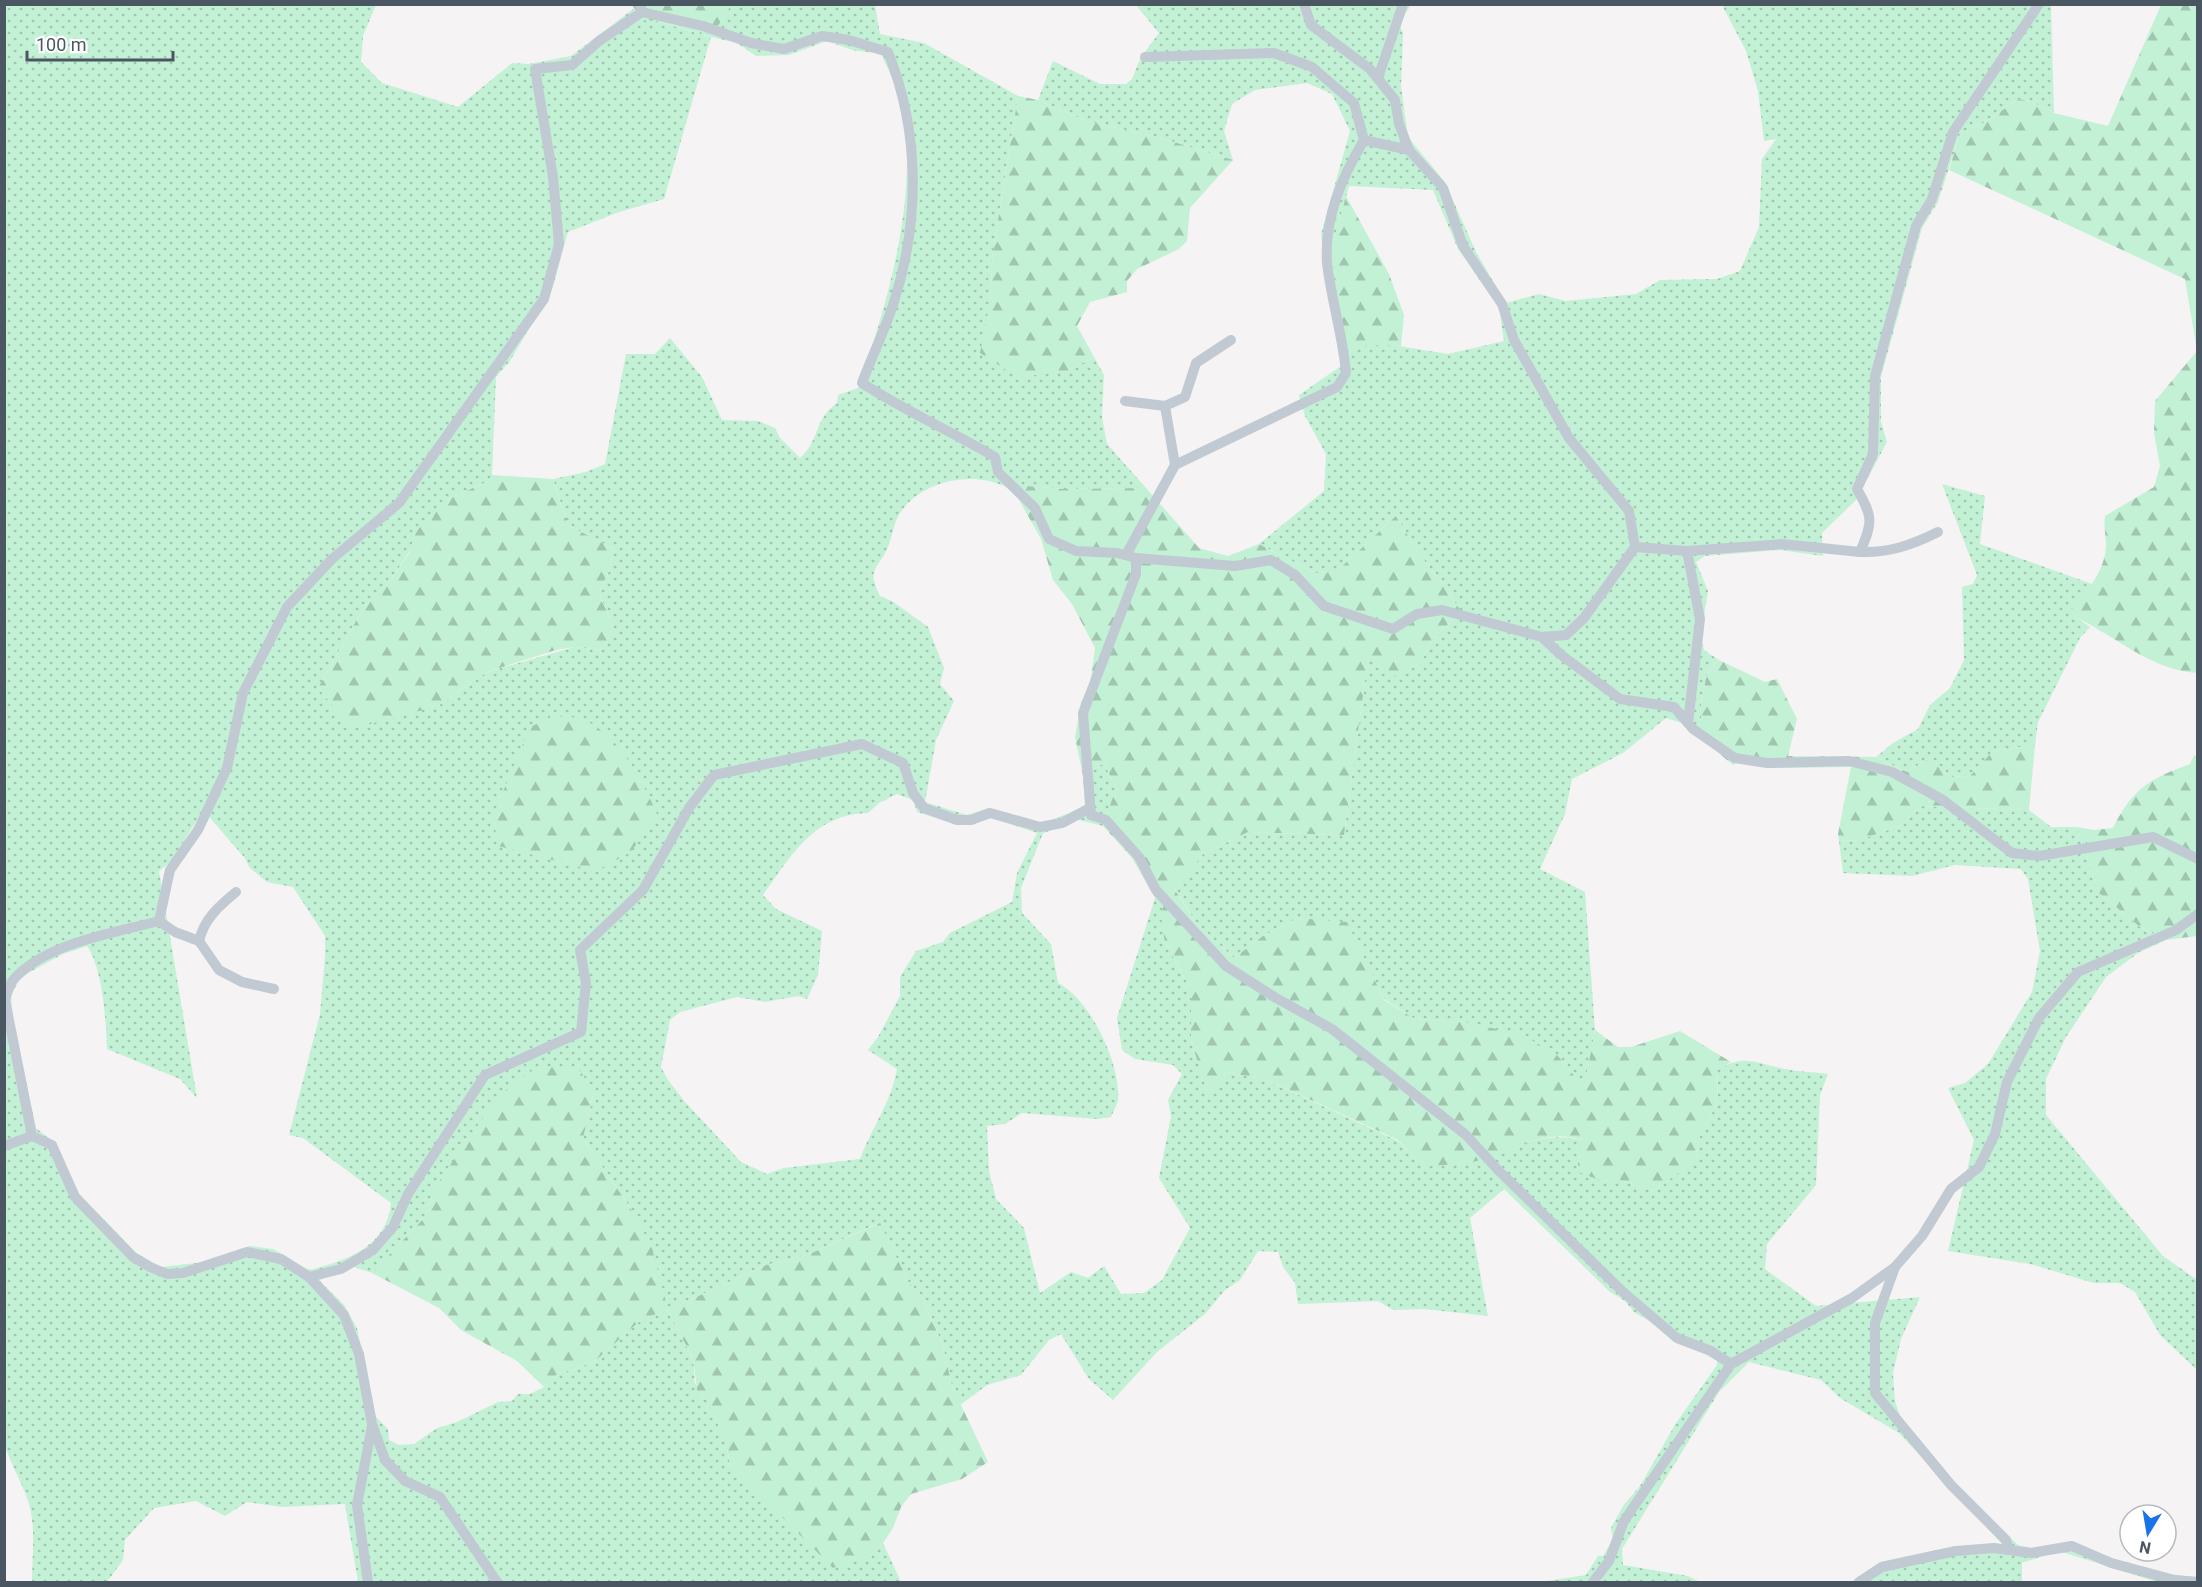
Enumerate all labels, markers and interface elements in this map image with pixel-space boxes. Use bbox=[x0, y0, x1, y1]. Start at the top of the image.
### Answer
scale bar bbox=[27, 24, 172, 62]
text: 100 m bbox=[36, 34, 87, 55]
north arrow bbox=[2118, 1503, 2178, 1563]
text: N bbox=[2138, 1537, 2153, 1558]

